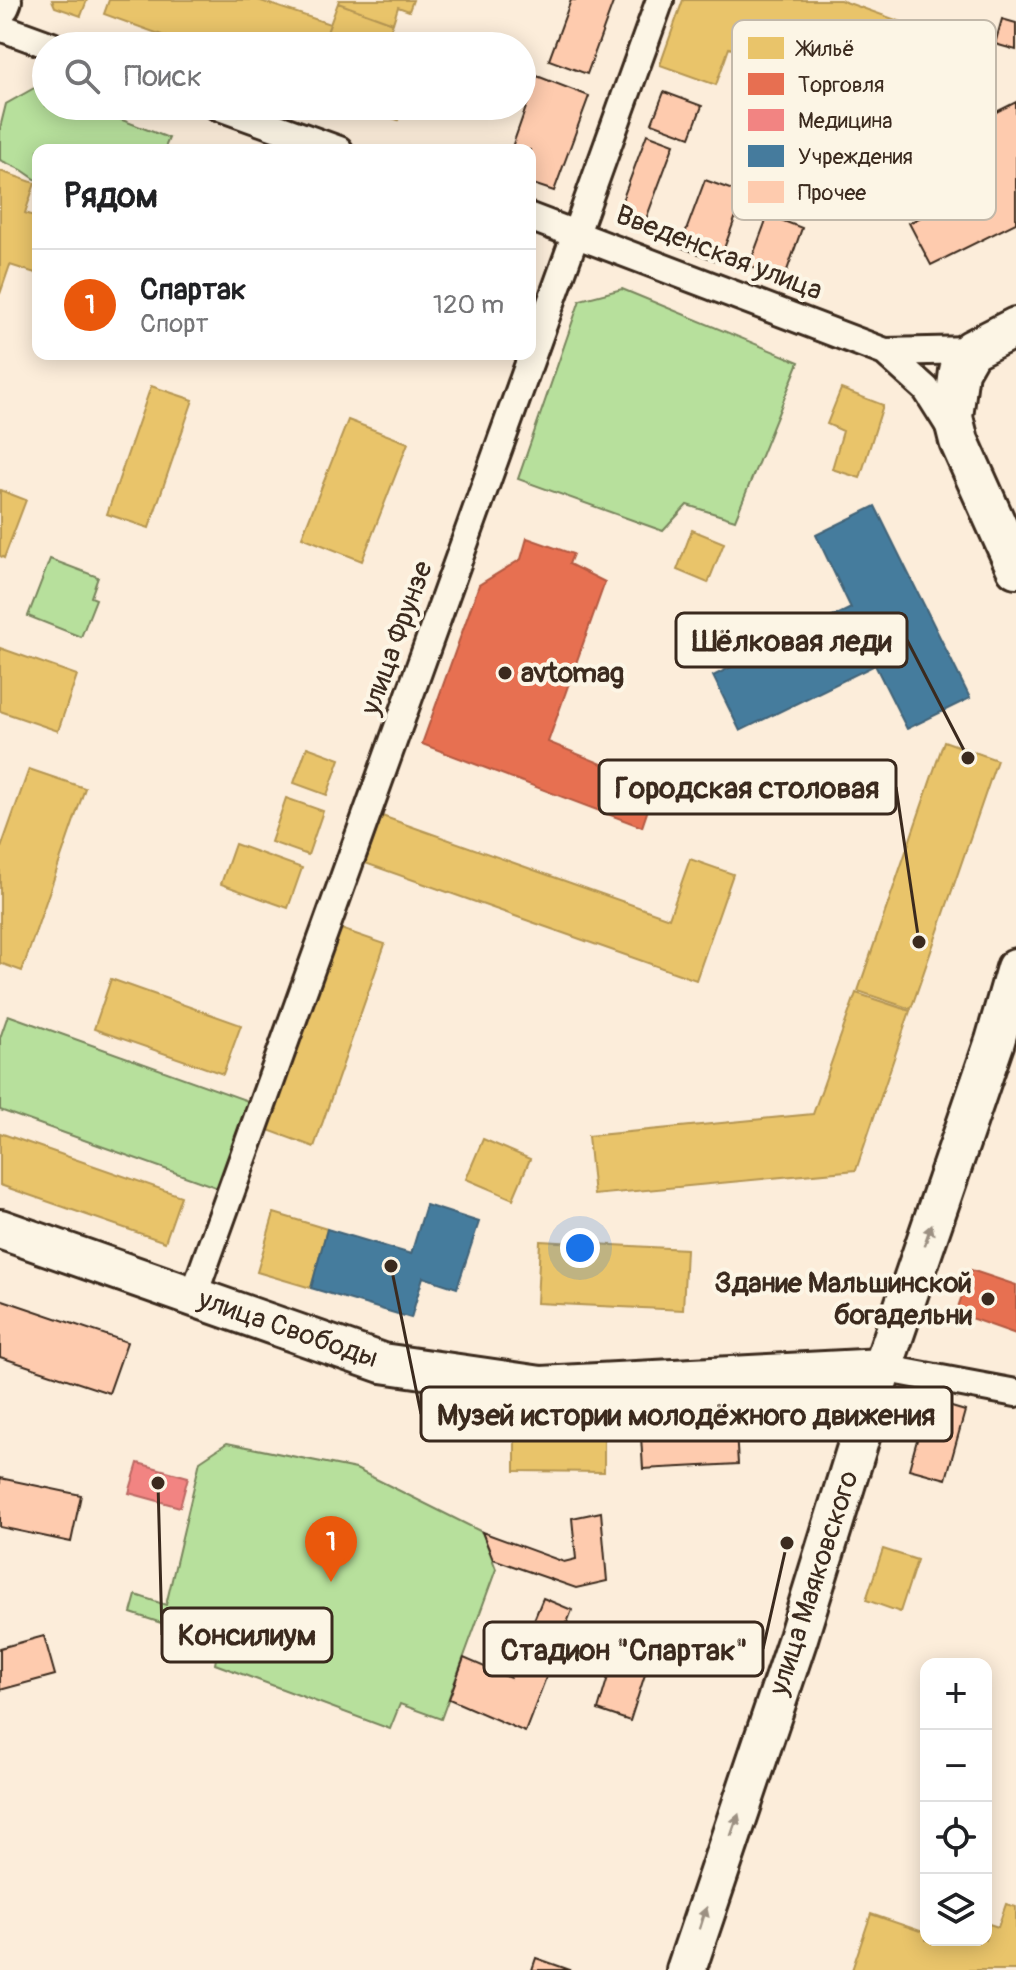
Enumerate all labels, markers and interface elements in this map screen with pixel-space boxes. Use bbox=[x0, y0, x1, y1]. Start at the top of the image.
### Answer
legend bbox=[732, 20, 996, 220]
search box bbox=[32, 32, 536, 120]
text: Жильё bbox=[795, 35, 855, 63]
icon: search bbox=[60, 54, 104, 98]
text: Поиск bbox=[124, 58, 202, 95]
text: Торговля bbox=[798, 71, 884, 99]
text: Медицина bbox=[798, 107, 892, 135]
text: Учреждения bbox=[798, 143, 913, 171]
text: Рядом bbox=[64, 175, 158, 218]
text: Прочее bbox=[798, 179, 866, 207]
street label: Введенская улица bbox=[611, 197, 827, 309]
text: Спартак bbox=[140, 271, 246, 308]
text: 1 bbox=[85, 289, 95, 321]
text: 120 m bbox=[433, 289, 504, 321]
text: Спорт bbox=[140, 308, 209, 340]
street label: улица Фрунзе bbox=[353, 556, 441, 721]
callout: Шёлковая леди bbox=[676, 613, 907, 667]
text: Шёлковая леди bbox=[691, 623, 892, 660]
place label: avtomag bbox=[521, 656, 624, 691]
marker: avtomag bbox=[496, 664, 514, 682]
callout: Городская столовая bbox=[599, 760, 896, 814]
text: Городская столовая bbox=[615, 770, 879, 807]
one-way arrow bbox=[922, 1223, 935, 1247]
your location bbox=[560, 1228, 600, 1268]
place label: Здание Мальшинской богадельни bbox=[715, 1266, 973, 1333]
street label: улица Свободы bbox=[193, 1282, 382, 1376]
marker: Здание Мальшинской богадельни bbox=[979, 1290, 997, 1308]
callout: Музей истории молодёжного движения bbox=[421, 1387, 952, 1441]
text: Музей истории молодёжного движения bbox=[437, 1397, 935, 1434]
street label: улица Маяковского bbox=[761, 1466, 867, 1700]
pin: 1 bbox=[305, 1516, 357, 1582]
callout: Консилиум bbox=[162, 1608, 332, 1662]
text: Консилиум bbox=[178, 1617, 316, 1654]
callout: Стадион "Спартак" bbox=[484, 1622, 763, 1676]
text: Стадион "Спартак" bbox=[500, 1632, 748, 1669]
map controls bbox=[920, 1658, 992, 1946]
button: + bbox=[920, 1658, 992, 1730]
button: − bbox=[920, 1730, 992, 1802]
button: locate bbox=[920, 1802, 992, 1874]
one-way arrow bbox=[729, 1812, 741, 1836]
button: layers bbox=[920, 1874, 992, 1946]
one-way arrow bbox=[698, 1906, 710, 1930]

